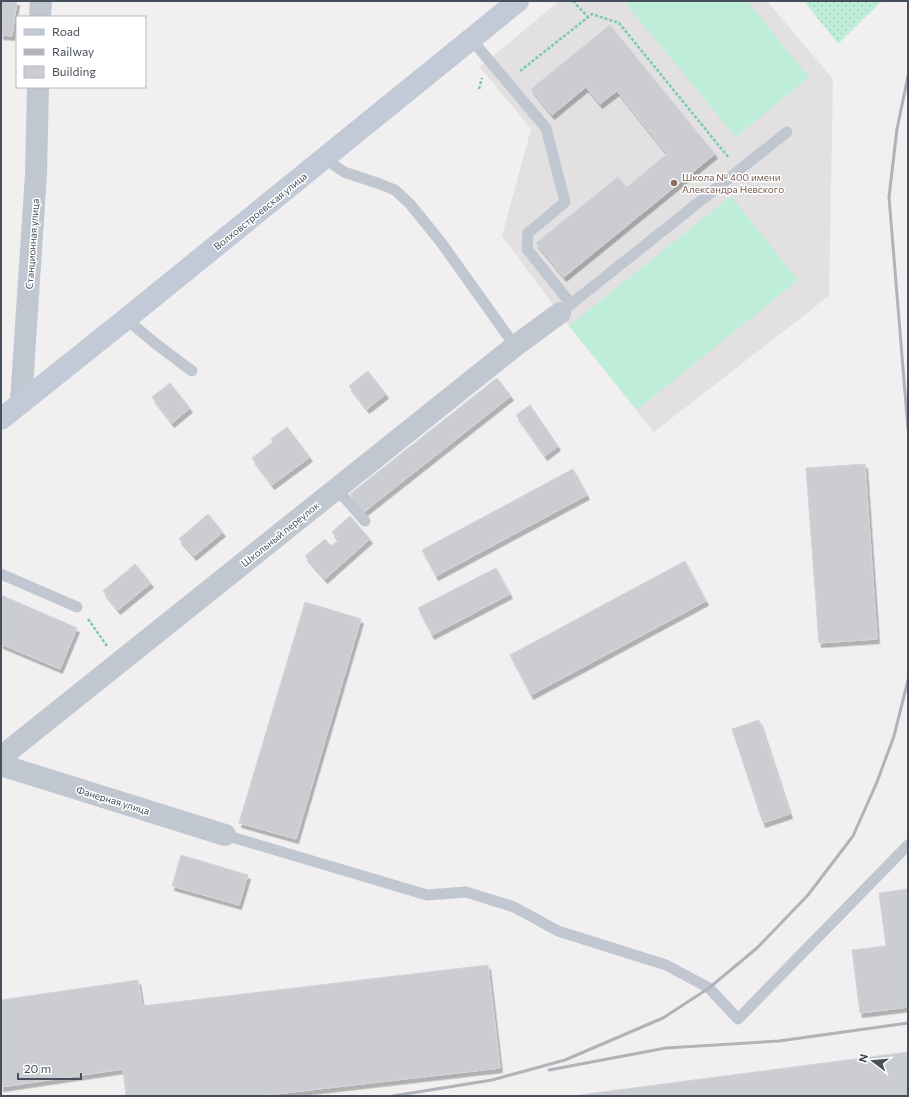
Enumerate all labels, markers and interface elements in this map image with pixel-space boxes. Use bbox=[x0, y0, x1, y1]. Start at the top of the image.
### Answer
legend bbox=[16, 16, 146, 88]
text: Road bbox=[52, 24, 80, 38]
text: Railway bbox=[52, 44, 94, 58]
text: Building bbox=[52, 64, 96, 78]
street label: Волховстроевская улица bbox=[211, 170, 309, 252]
place label: Школа № 400 имени Александра Невского bbox=[682, 171, 784, 195]
marker: Школа № 400 имени Александра Невского bbox=[669, 178, 679, 188]
street label: Станционная улица bbox=[23, 198, 41, 290]
street label: Школьный переулок bbox=[239, 498, 322, 569]
street label: Фанерная улица bbox=[75, 783, 151, 817]
north arrow bbox=[853, 1041, 893, 1081]
text: N bbox=[856, 1052, 870, 1064]
scale bar bbox=[18, 1055, 81, 1081]
text: 20 m bbox=[24, 1061, 51, 1075]

